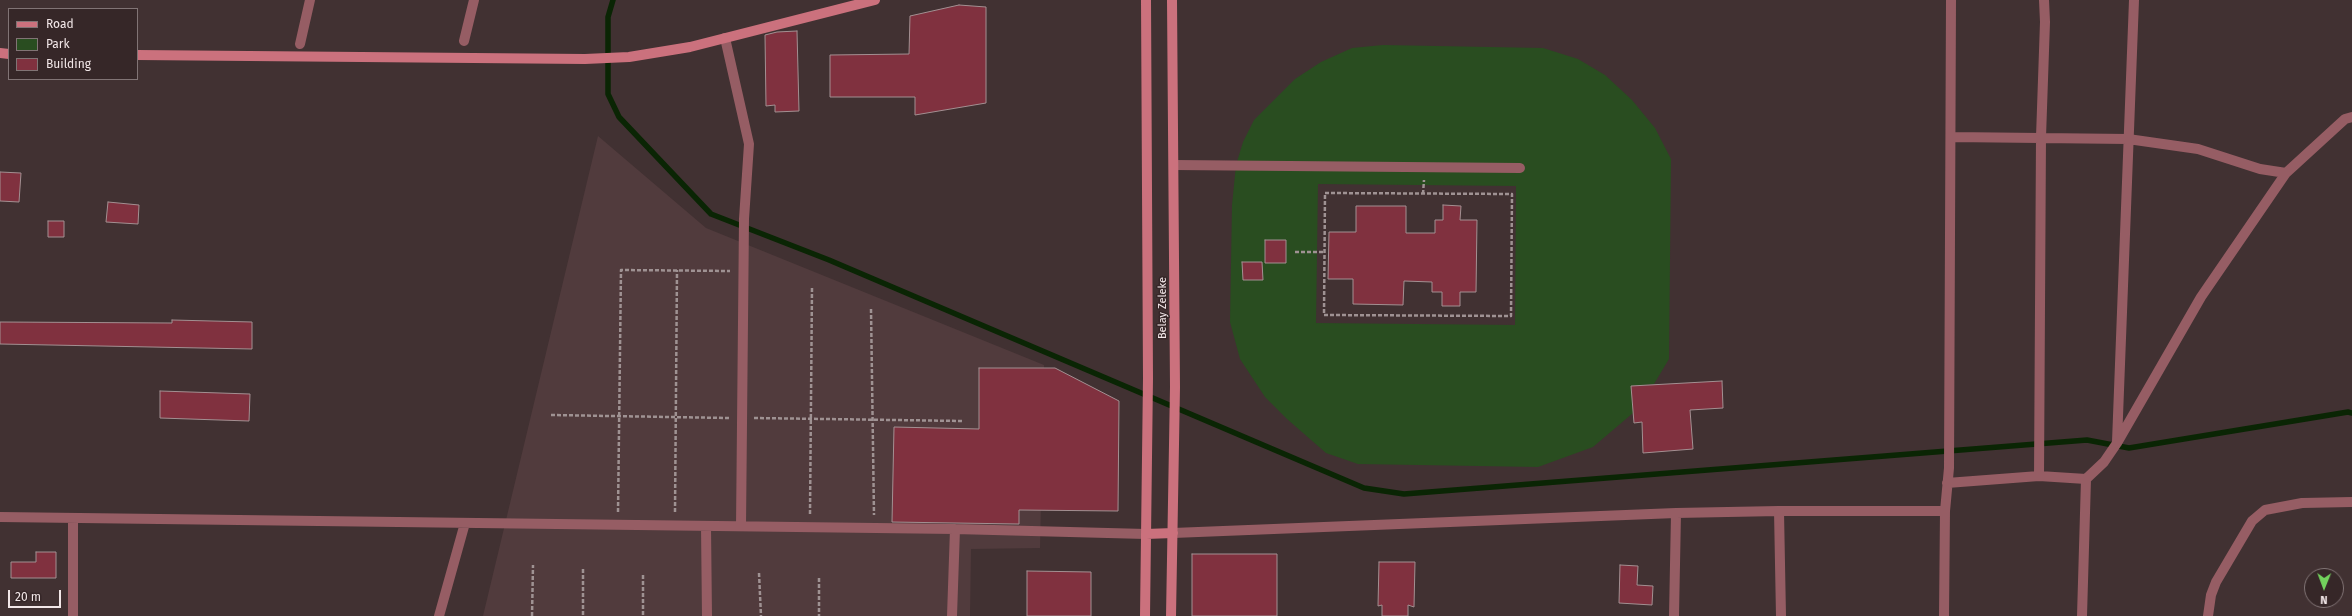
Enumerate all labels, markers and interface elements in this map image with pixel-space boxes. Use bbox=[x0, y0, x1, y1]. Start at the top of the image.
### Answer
legend bbox=[8, 8, 138, 80]
text: Road bbox=[46, 17, 74, 31]
text: Park bbox=[46, 37, 70, 51]
text: Building bbox=[46, 57, 91, 71]
street label: Belay Zeleke bbox=[1156, 277, 1170, 339]
north arrow bbox=[2304, 568, 2344, 608]
scale bar bbox=[10, 582, 63, 608]
text: 20 m bbox=[15, 590, 41, 604]
text: N bbox=[2320, 593, 2328, 606]

